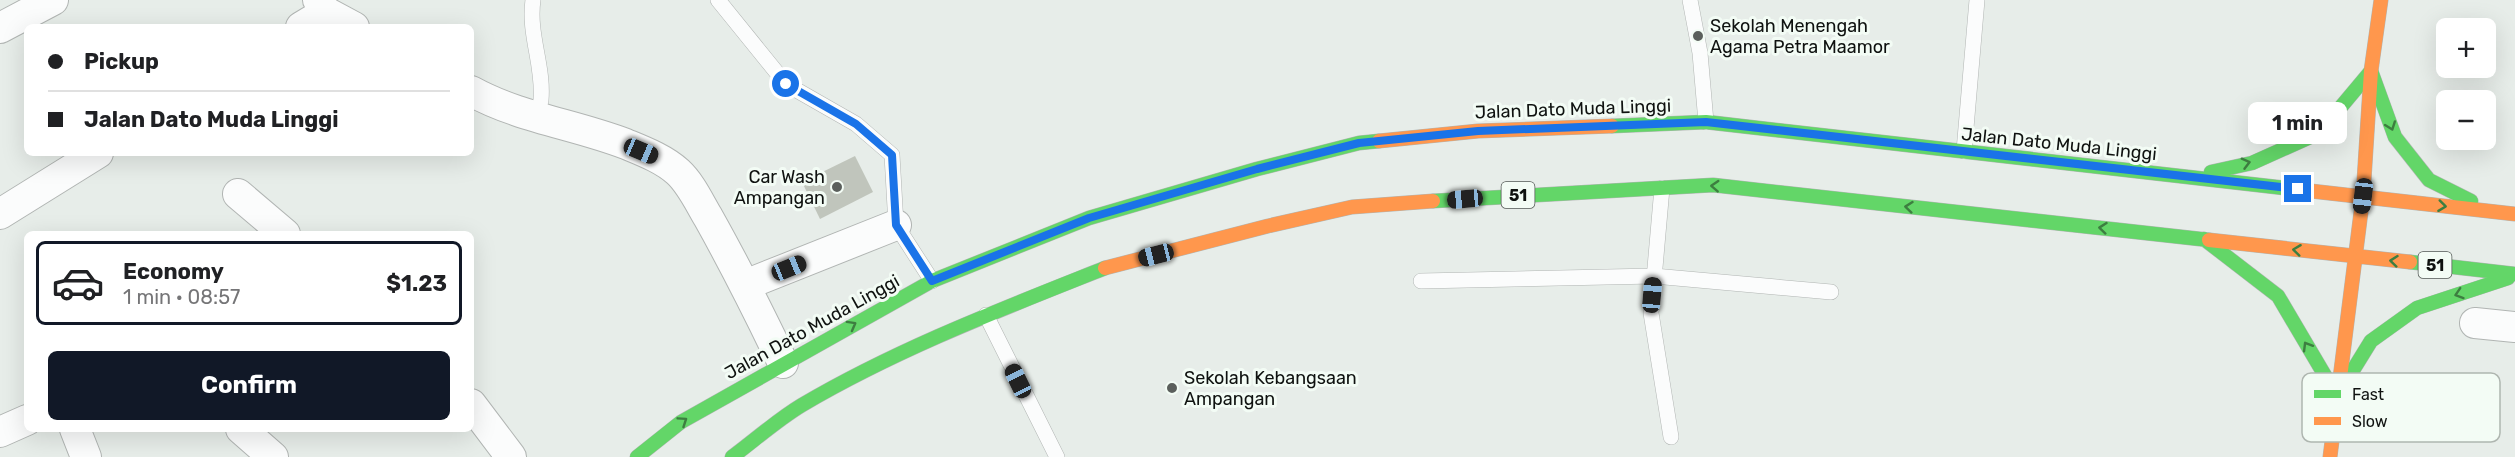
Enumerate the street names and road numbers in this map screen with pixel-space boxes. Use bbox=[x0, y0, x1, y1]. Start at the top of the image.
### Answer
street label: Jalan Dato Muda Linggi bbox=[1474, 95, 1672, 123]
street label: Jalan Dato Muda Linggi bbox=[1960, 123, 2158, 165]
road number: 51 bbox=[1502, 182, 1534, 208]
road number: 51 bbox=[2418, 252, 2452, 278]
street label: Jalan Dato Muda Linggi bbox=[721, 270, 903, 384]

